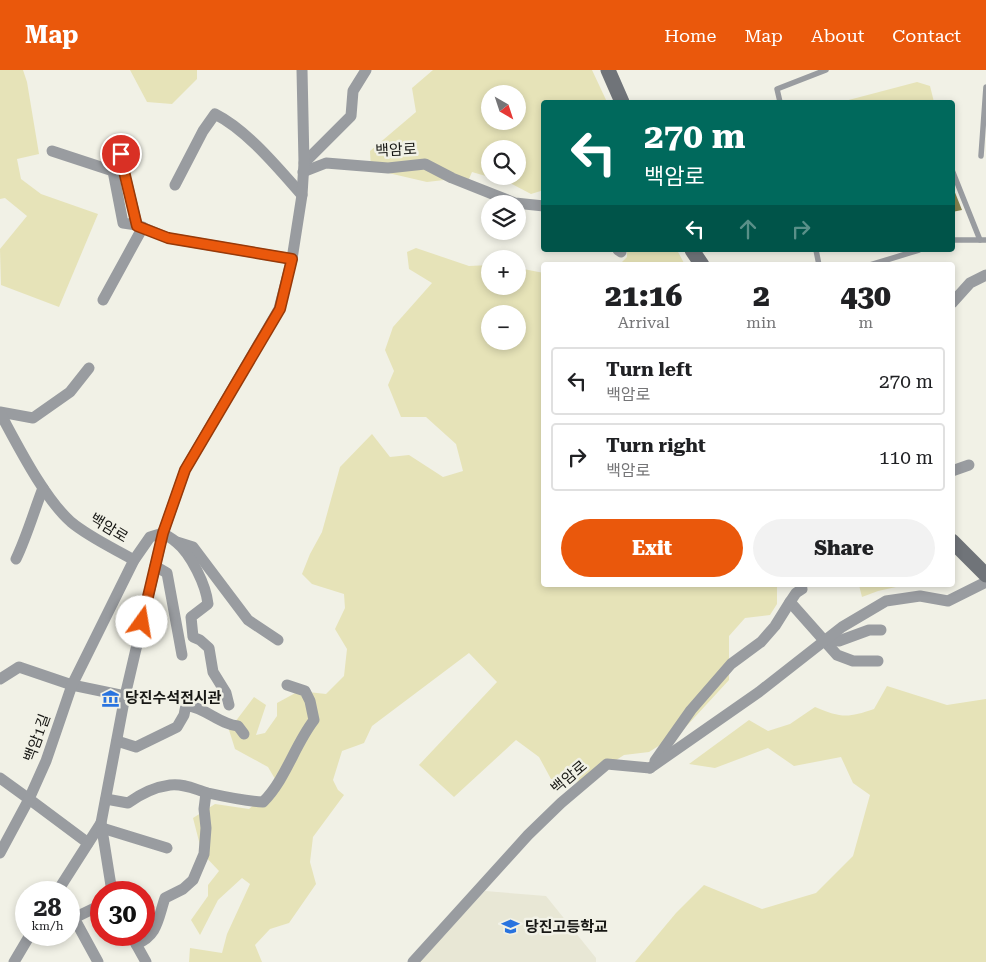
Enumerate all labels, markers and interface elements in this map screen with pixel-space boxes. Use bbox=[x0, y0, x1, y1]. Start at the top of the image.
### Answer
text: Map bbox=[25, 21, 79, 49]
text: Home bbox=[664, 25, 716, 46]
text: Map bbox=[744, 25, 783, 46]
text: About bbox=[811, 25, 864, 46]
text: Contact bbox=[892, 25, 961, 46]
north arrow bbox=[481, 85, 526, 130]
map controls bbox=[481, 85, 526, 350]
text: 270 m bbox=[644, 116, 745, 157]
icon: left bbox=[561, 120, 626, 185]
pin bbox=[100, 133, 142, 175]
icon: arrive bbox=[107, 140, 135, 168]
street label: 백암로 bbox=[375, 140, 417, 160]
button: search bbox=[481, 140, 526, 185]
text: 백암로 bbox=[644, 164, 705, 189]
button: layers bbox=[481, 195, 526, 240]
icon: left bbox=[681, 215, 709, 243]
icon: ahead bbox=[734, 215, 762, 243]
icon: right bbox=[787, 215, 815, 243]
button: + bbox=[481, 250, 526, 295]
text: 21:16 bbox=[605, 278, 682, 313]
text: 2 bbox=[753, 278, 770, 313]
text: 430 bbox=[840, 278, 891, 313]
button: − bbox=[481, 305, 526, 350]
text: Arrival bbox=[618, 313, 670, 332]
text: min bbox=[746, 313, 776, 332]
text: m bbox=[858, 313, 873, 332]
text: Turn left bbox=[606, 358, 692, 381]
icon: left bbox=[563, 367, 591, 395]
text: 270 m bbox=[879, 370, 933, 393]
text: 백암로 bbox=[606, 385, 650, 404]
text: Turn right bbox=[606, 434, 706, 457]
icon: right bbox=[563, 443, 591, 471]
text: 110 m bbox=[879, 446, 933, 469]
text: 백암로 bbox=[606, 461, 650, 480]
street label: 백암로 bbox=[87, 510, 131, 546]
button: Exit bbox=[561, 519, 743, 577]
button: Share bbox=[753, 519, 935, 577]
position arrow bbox=[115, 595, 167, 647]
museum icon: 당진수석전시관 bbox=[101, 688, 121, 708]
place label: 당진수석전시관 bbox=[125, 689, 222, 707]
street label: 백암1길 bbox=[20, 712, 54, 764]
street label: 백암로 bbox=[547, 757, 591, 797]
speed limit sign: 30 bbox=[90, 881, 155, 946]
text: 28 bbox=[33, 893, 62, 922]
school or university icon: 당진고등학교 bbox=[501, 917, 521, 937]
place label: 당진고등학교 bbox=[525, 918, 608, 936]
text: km/h bbox=[31, 919, 64, 933]

